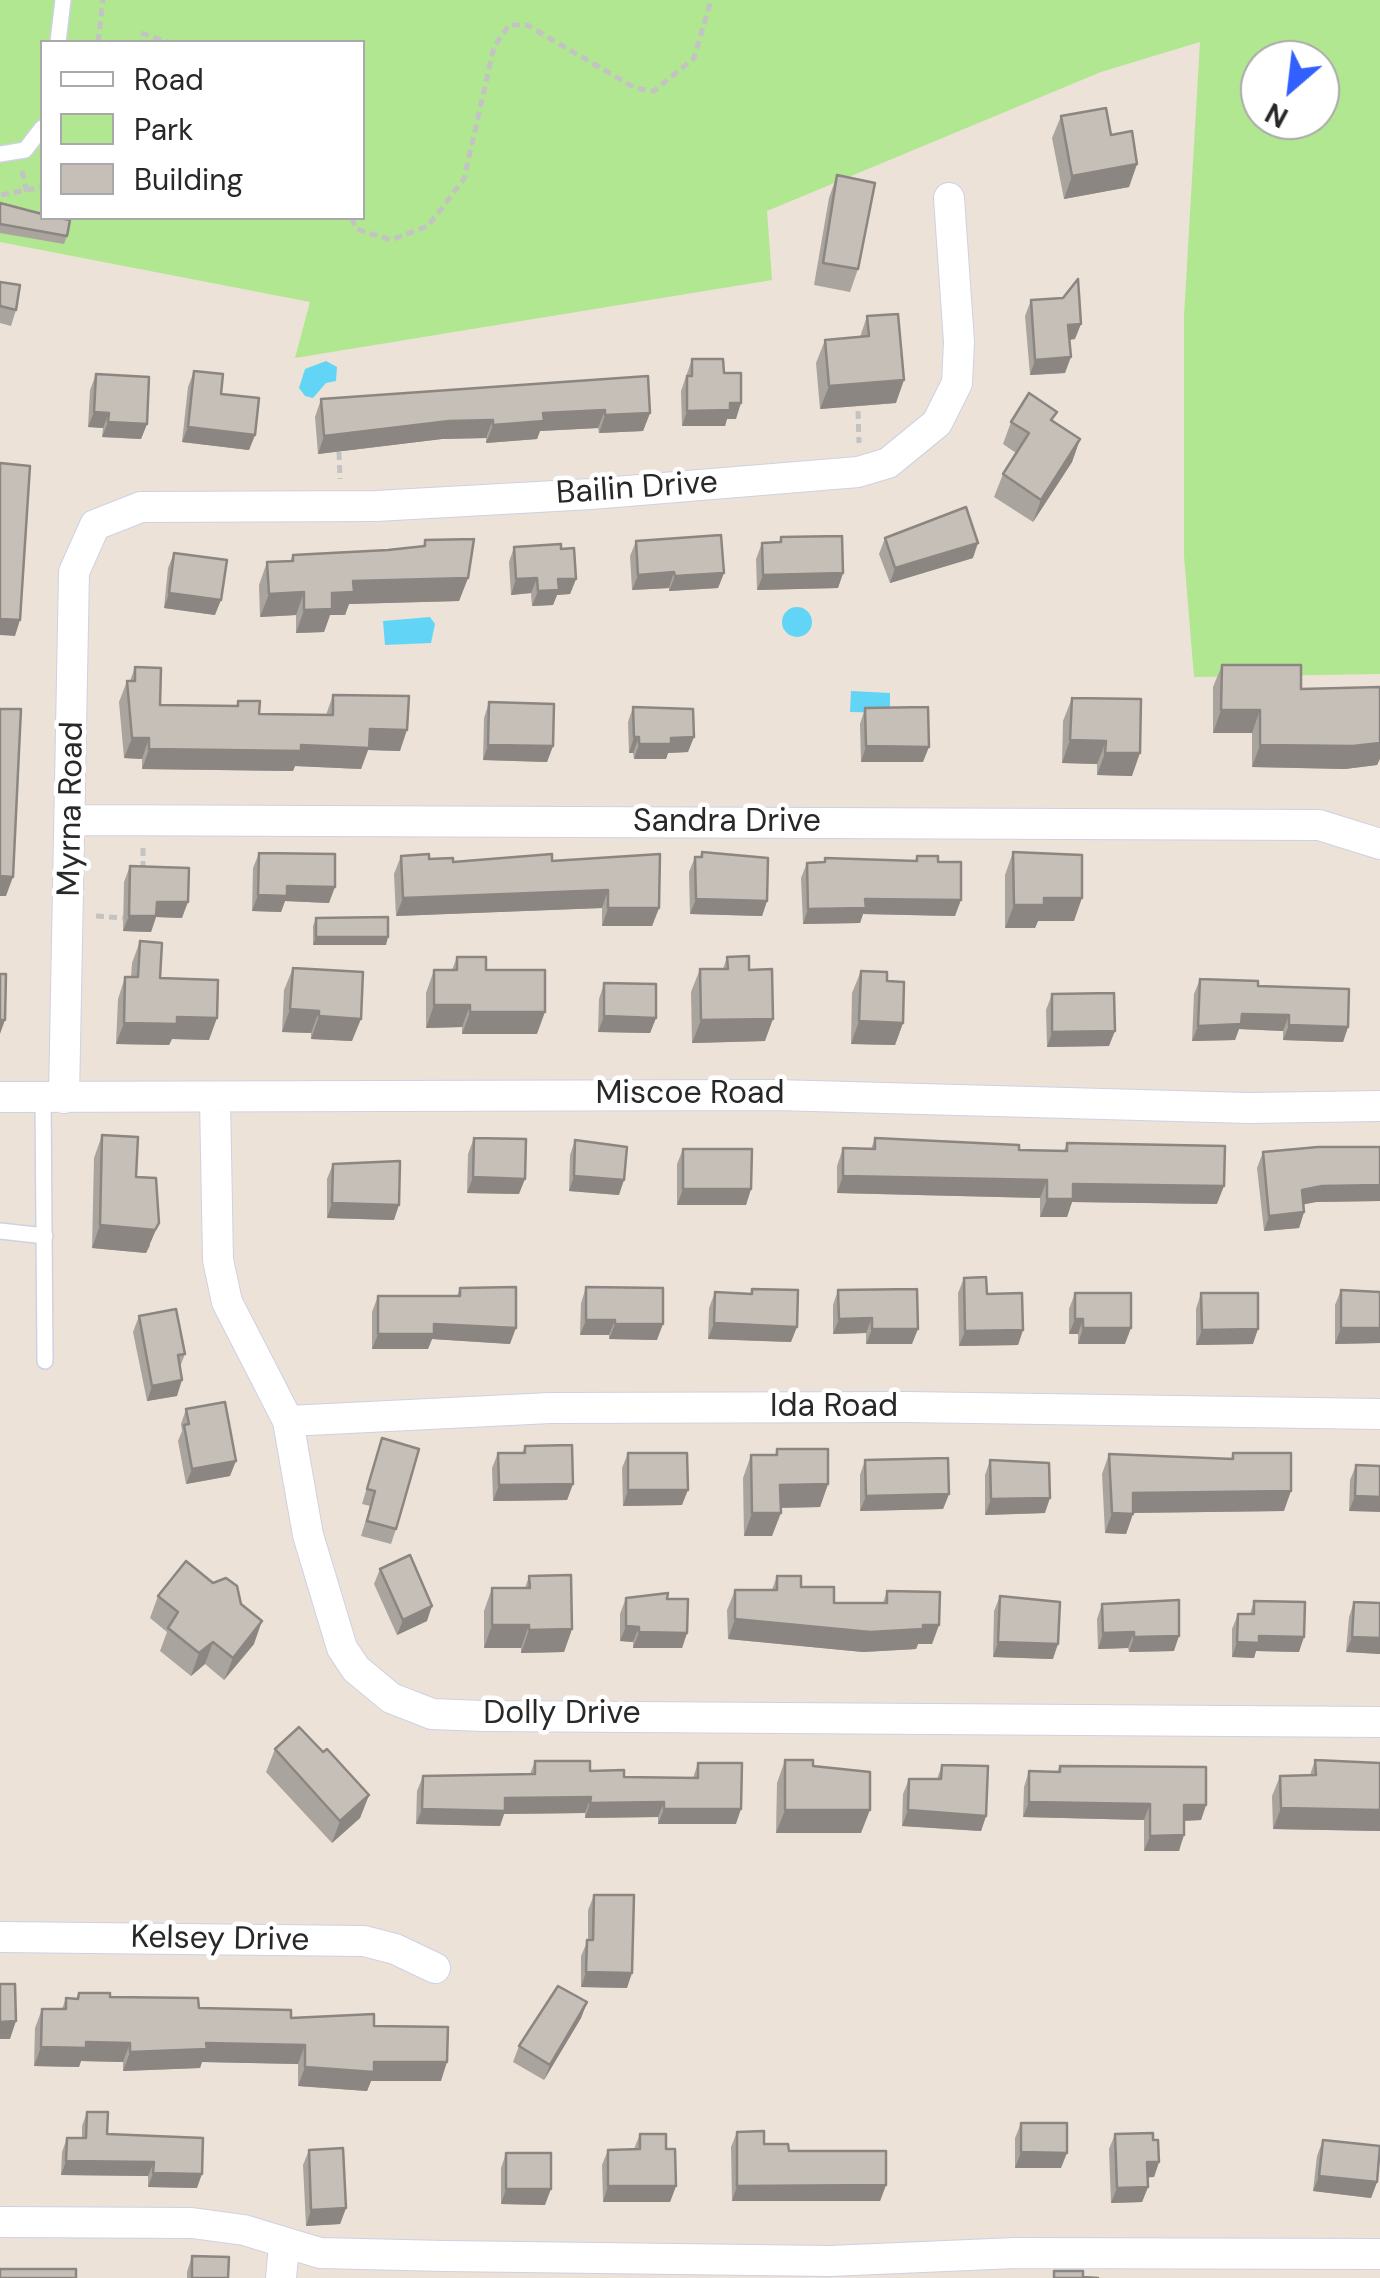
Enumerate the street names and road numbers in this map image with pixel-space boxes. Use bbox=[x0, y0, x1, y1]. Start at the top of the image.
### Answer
street label: Bailin Drive bbox=[555, 464, 719, 514]
street label: Myrna Road bbox=[51, 721, 93, 897]
street label: Sandra Drive bbox=[633, 804, 821, 842]
street label: Miscoe Road bbox=[595, 1076, 785, 1114]
street label: Ida Road bbox=[770, 1389, 898, 1427]
street label: Dolly Drive bbox=[483, 1696, 641, 1734]
street label: Kelsey Drive bbox=[130, 1919, 310, 1961]

